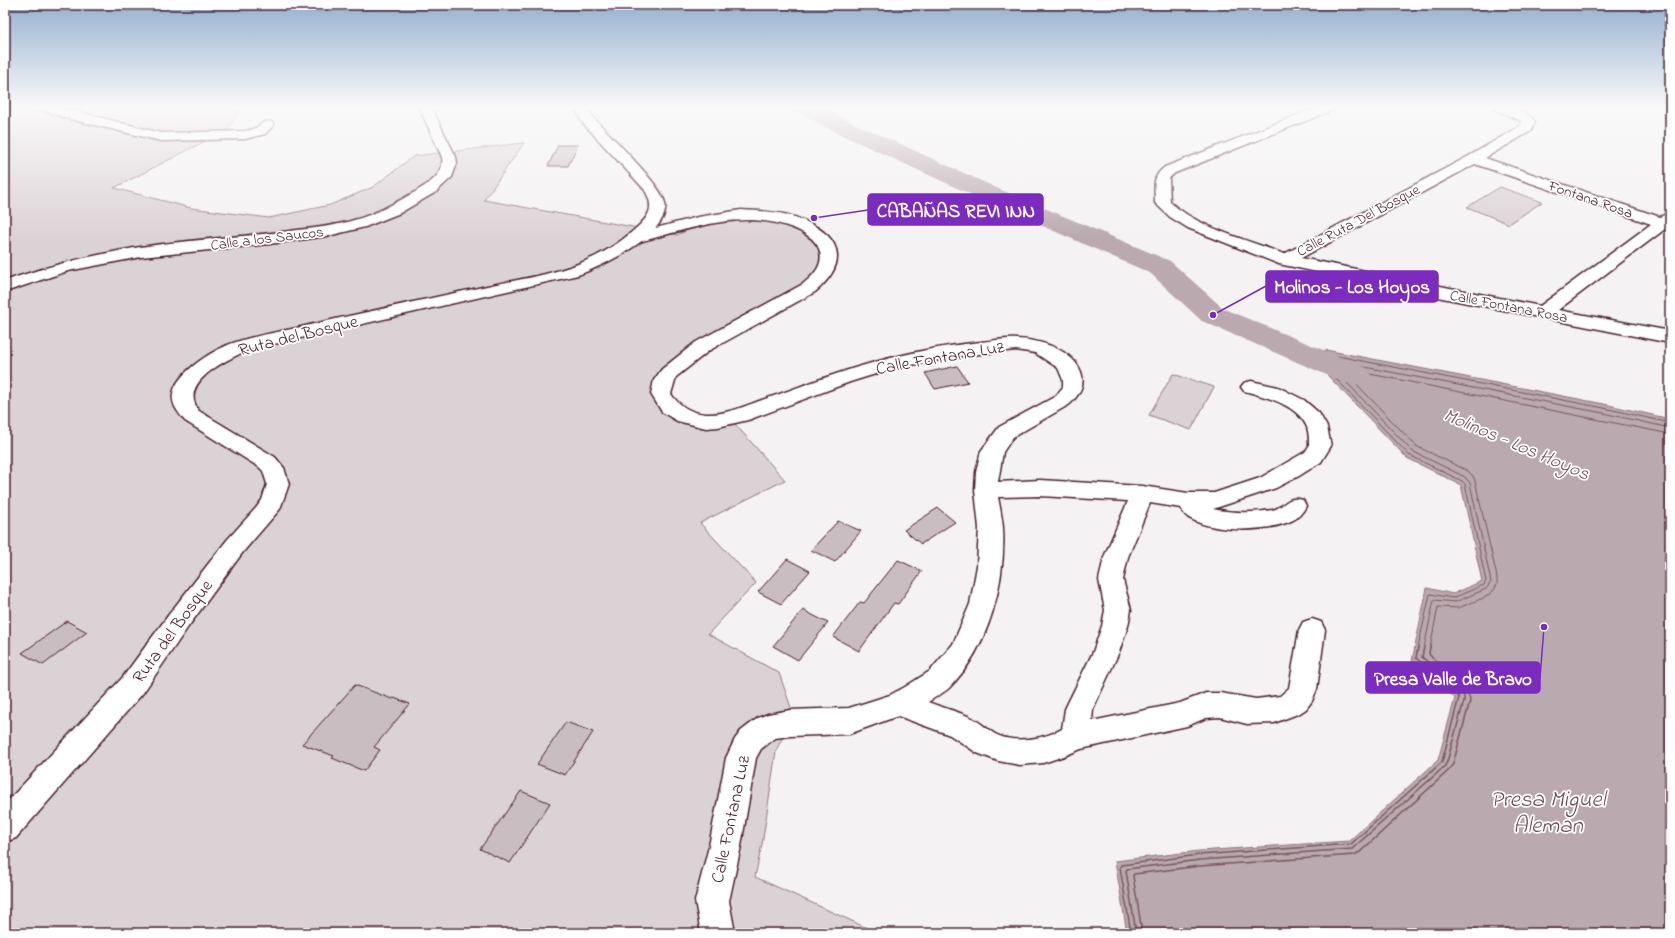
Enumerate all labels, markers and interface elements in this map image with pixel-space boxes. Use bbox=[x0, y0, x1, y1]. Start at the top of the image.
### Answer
street label: Fontana Rosa bbox=[1545, 175, 1636, 225]
street label: Calle Ruta Del Bosque bbox=[1293, 179, 1424, 263]
callout: CABAÑAS REVI INN bbox=[868, 194, 1043, 225]
text: CABAÑAS REVI INN bbox=[877, 199, 1035, 226]
street label: Calle a los Saucos bbox=[209, 221, 325, 257]
callout: Molinos - Los Hoyos bbox=[1266, 271, 1438, 302]
text: Molinos - Los Hoyos bbox=[1274, 275, 1430, 304]
street label: Calle Fontana Rosa bbox=[1448, 285, 1570, 329]
street label: Ruta del Bosque bbox=[236, 309, 362, 364]
street label: Calle Fontana Luz bbox=[874, 335, 1007, 383]
water label: Molinos - Los Hoyos bbox=[1439, 402, 1593, 488]
street label: Ruta del Bosque bbox=[127, 574, 221, 689]
callout: Presa Valle de Bravo bbox=[1366, 662, 1540, 693]
text: Presa Valle de Bravo bbox=[1374, 667, 1532, 694]
street label: Calle Fontana Luz bbox=[706, 753, 758, 886]
water label: Presa Miguel Aleman bbox=[1491, 784, 1609, 843]

